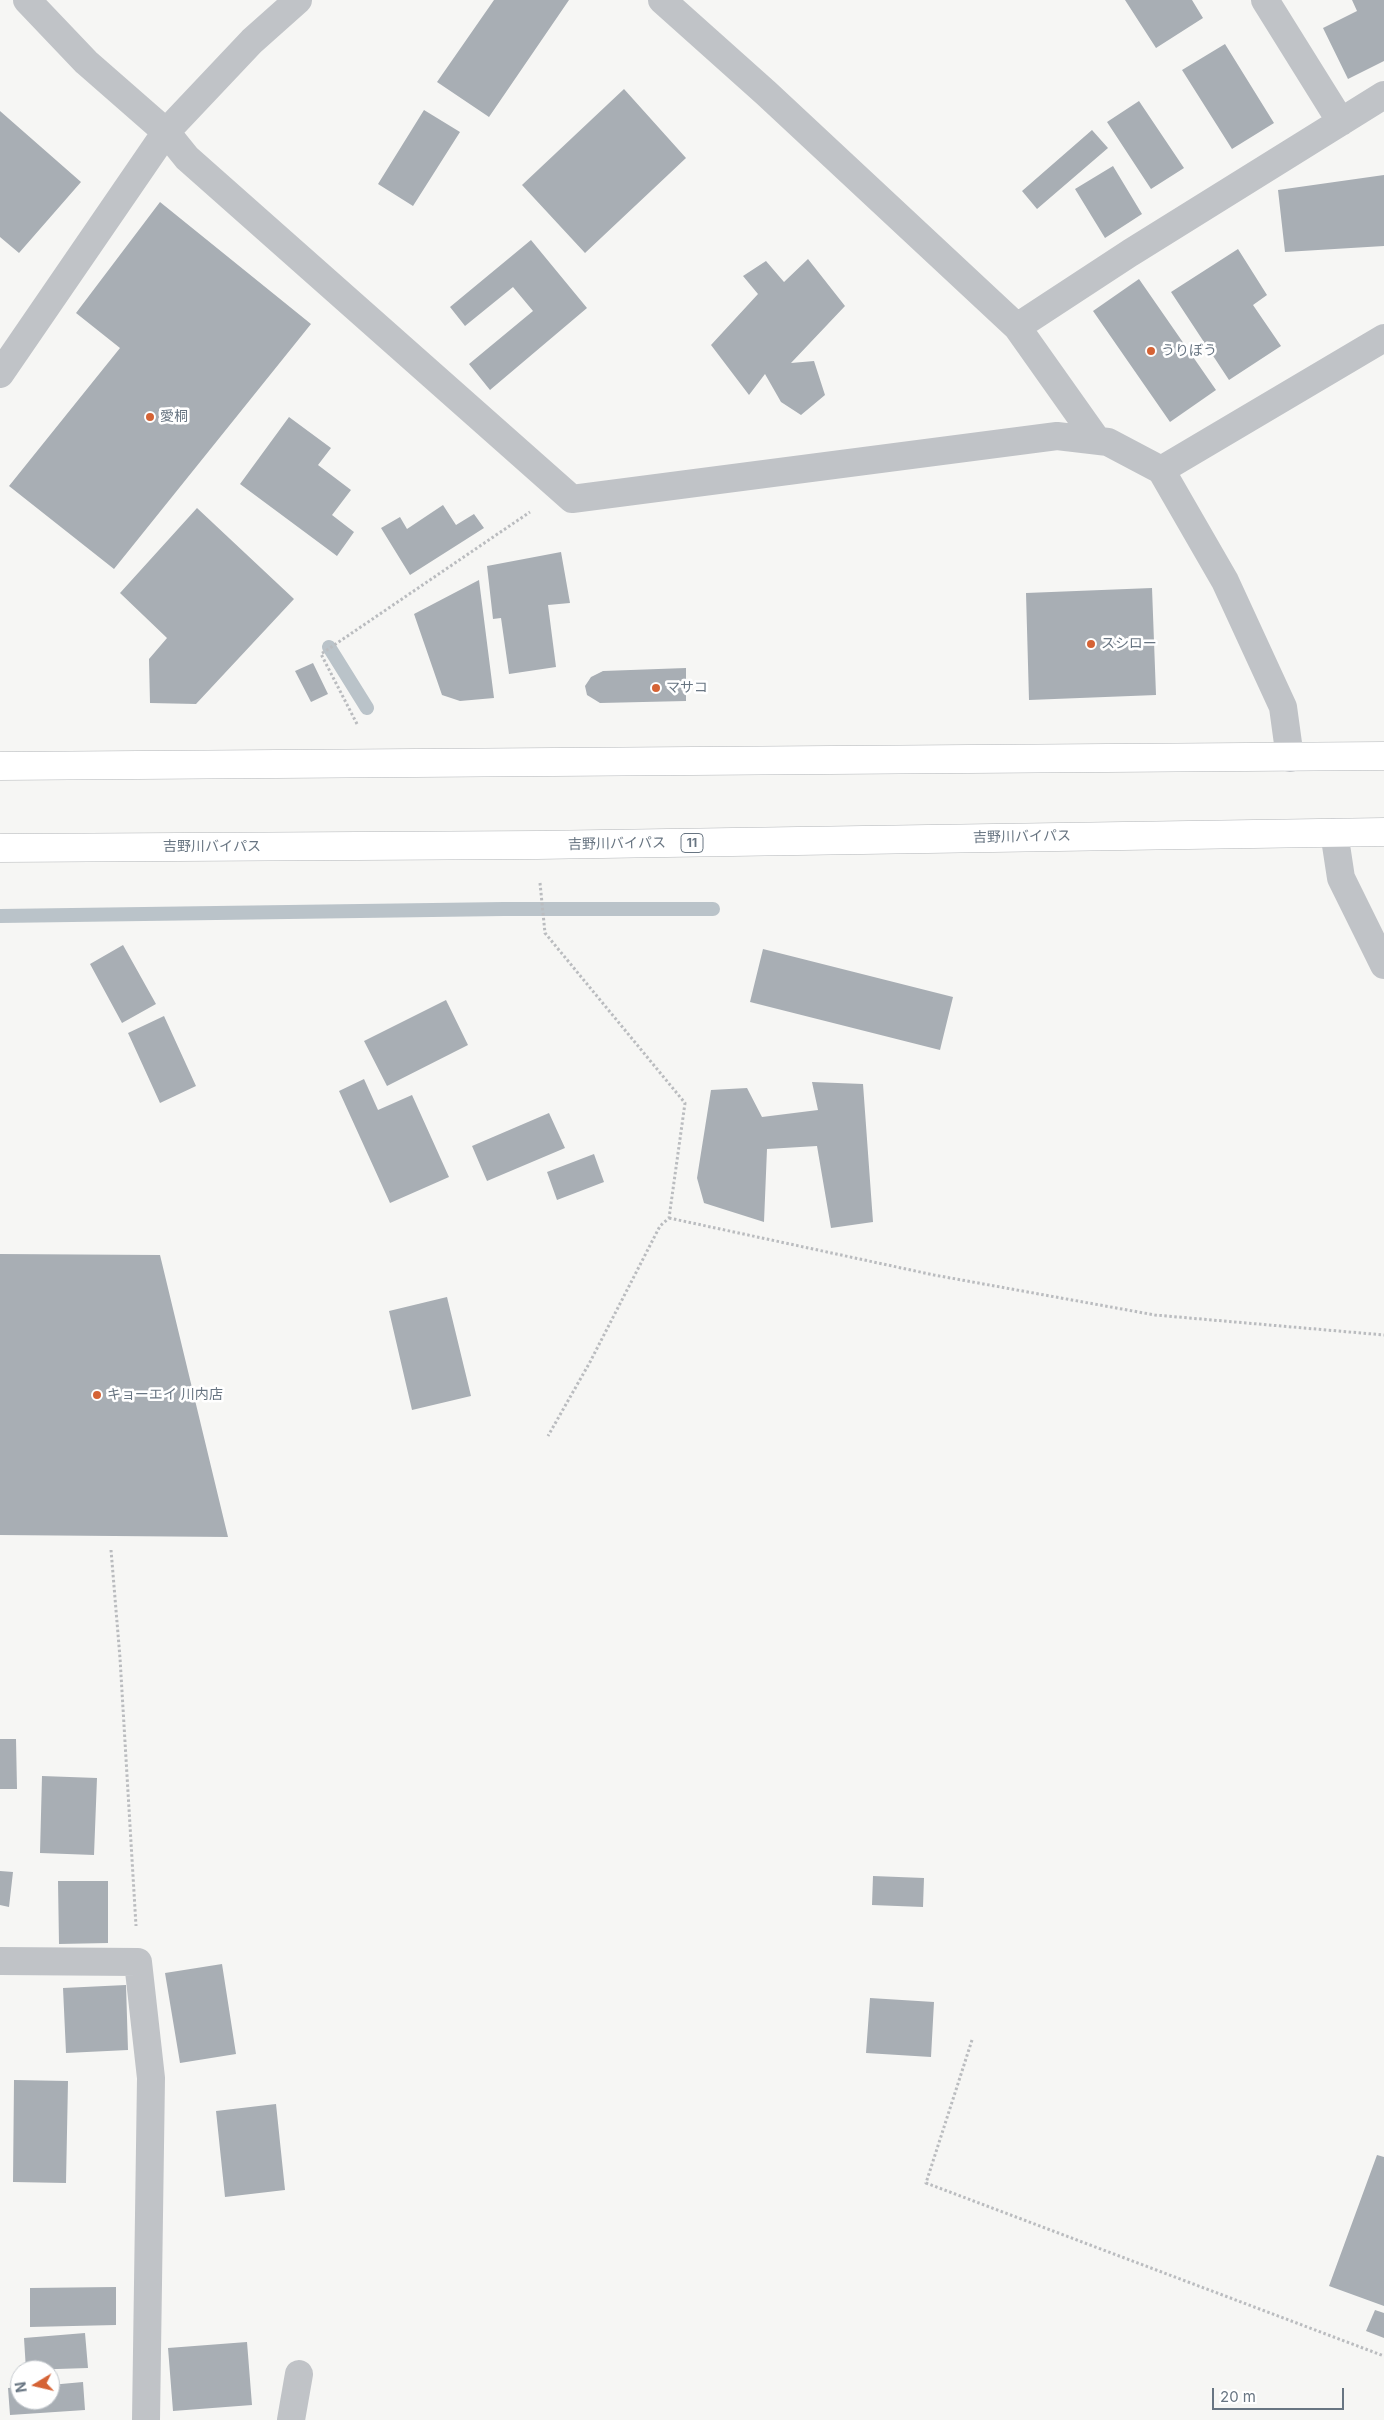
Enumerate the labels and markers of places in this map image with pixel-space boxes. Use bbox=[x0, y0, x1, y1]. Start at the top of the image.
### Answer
place label: うりぼう bbox=[1161, 343, 1217, 359]
marker: うりぼう bbox=[1145, 345, 1157, 357]
place label: 愛桐 bbox=[160, 409, 188, 425]
marker: 愛桐 bbox=[144, 411, 156, 423]
place label: スシロー bbox=[1101, 636, 1157, 652]
marker: スシロー bbox=[1085, 638, 1097, 650]
place label: マサコ bbox=[666, 680, 708, 696]
marker: マサコ bbox=[650, 682, 662, 694]
place label: キョーエイ 川内店 bbox=[107, 1387, 223, 1403]
marker: キョーエイ 川内店 bbox=[91, 1389, 103, 1401]

